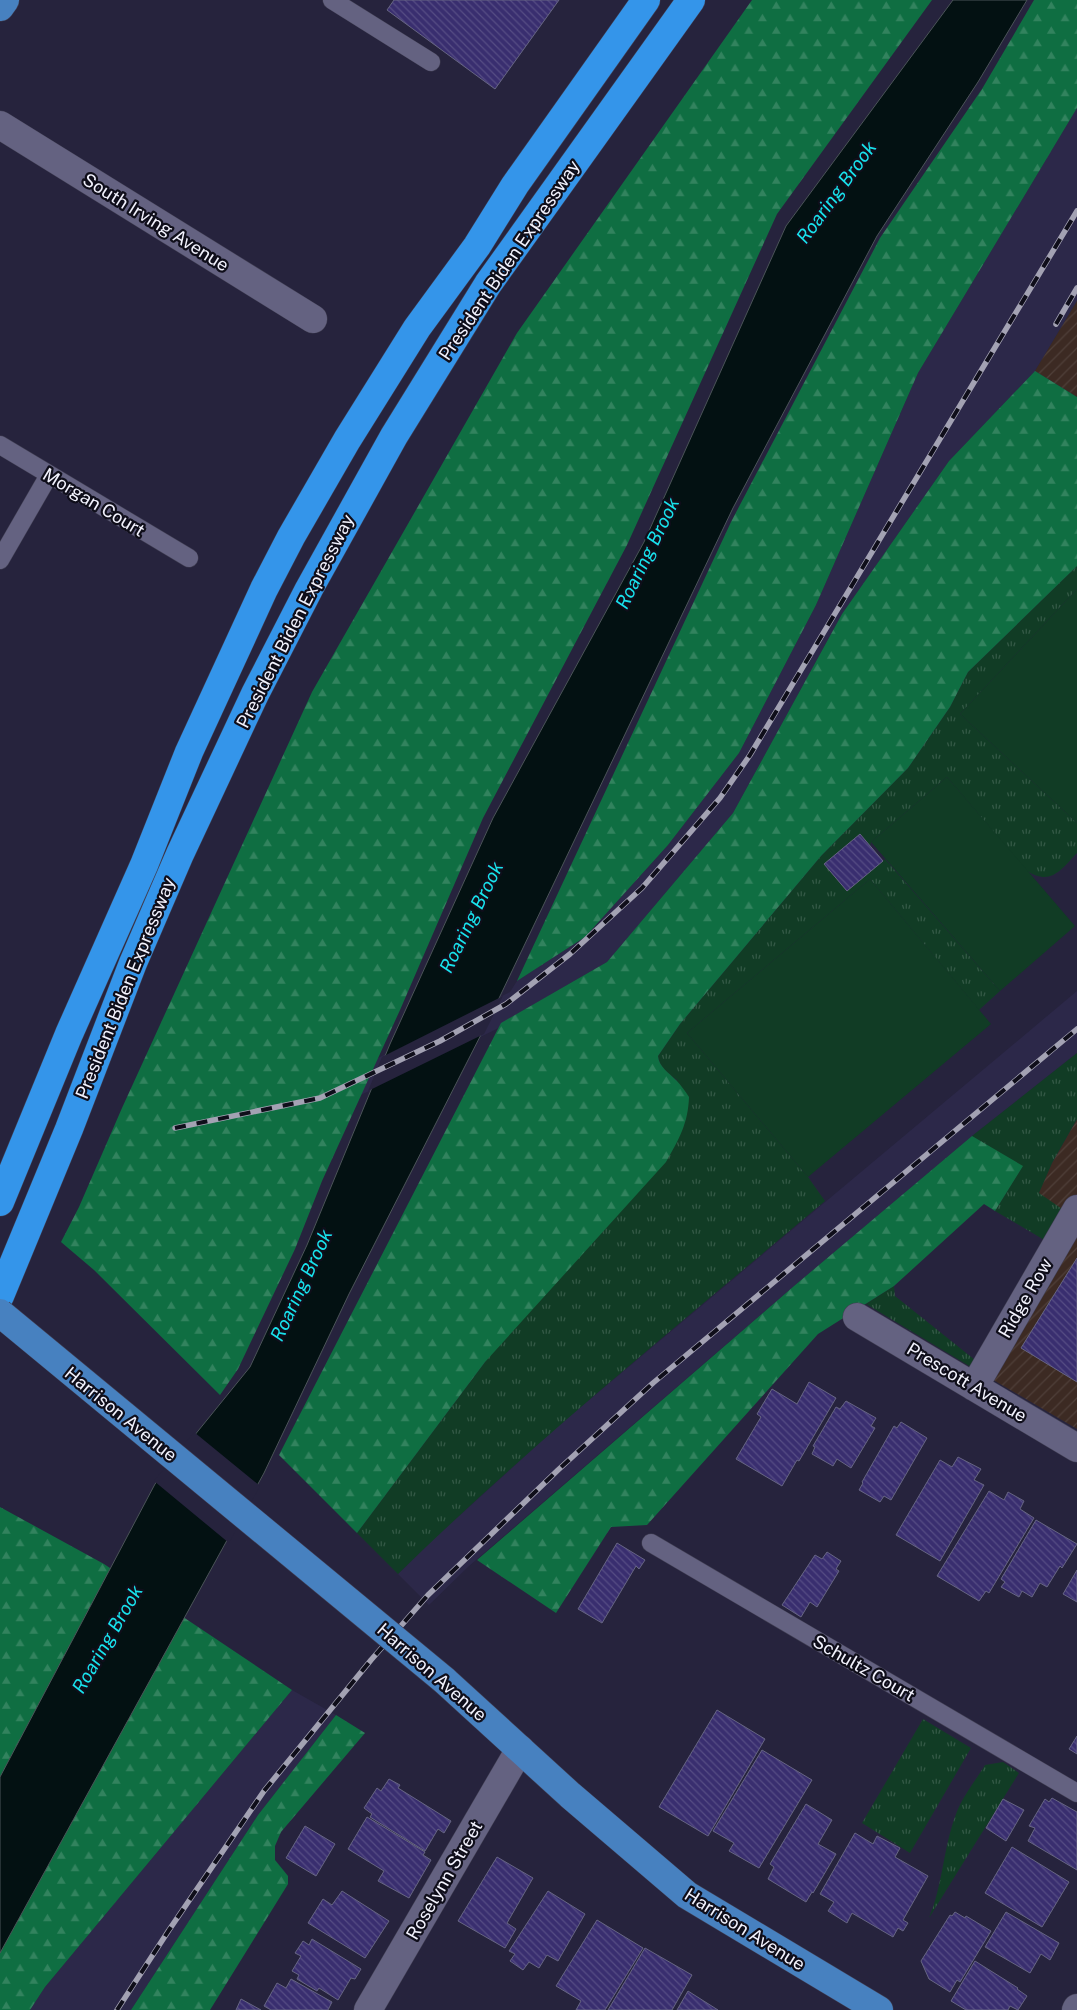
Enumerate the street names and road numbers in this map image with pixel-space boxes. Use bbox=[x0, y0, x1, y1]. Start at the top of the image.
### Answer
street label: President Biden Expressway bbox=[434, 156, 584, 364]
street label: South Irving Avenue bbox=[79, 169, 233, 275]
street label: Morgan Court bbox=[39, 463, 149, 541]
street label: President Biden Expressway bbox=[232, 510, 358, 731]
street label: President Biden Expressway bbox=[71, 874, 179, 1102]
street label: Ridge Row bbox=[994, 1254, 1056, 1342]
street label: Prescott Avenue bbox=[903, 1338, 1031, 1426]
street label: Harrison Avenue bbox=[61, 1362, 181, 1466]
street label: Harrison Avenue bbox=[373, 1619, 491, 1725]
street label: Schultz Court bbox=[809, 1630, 919, 1706]
street label: Roselynn Street bbox=[401, 1817, 487, 1943]
street label: Harrison Avenue bbox=[681, 1884, 809, 1974]

